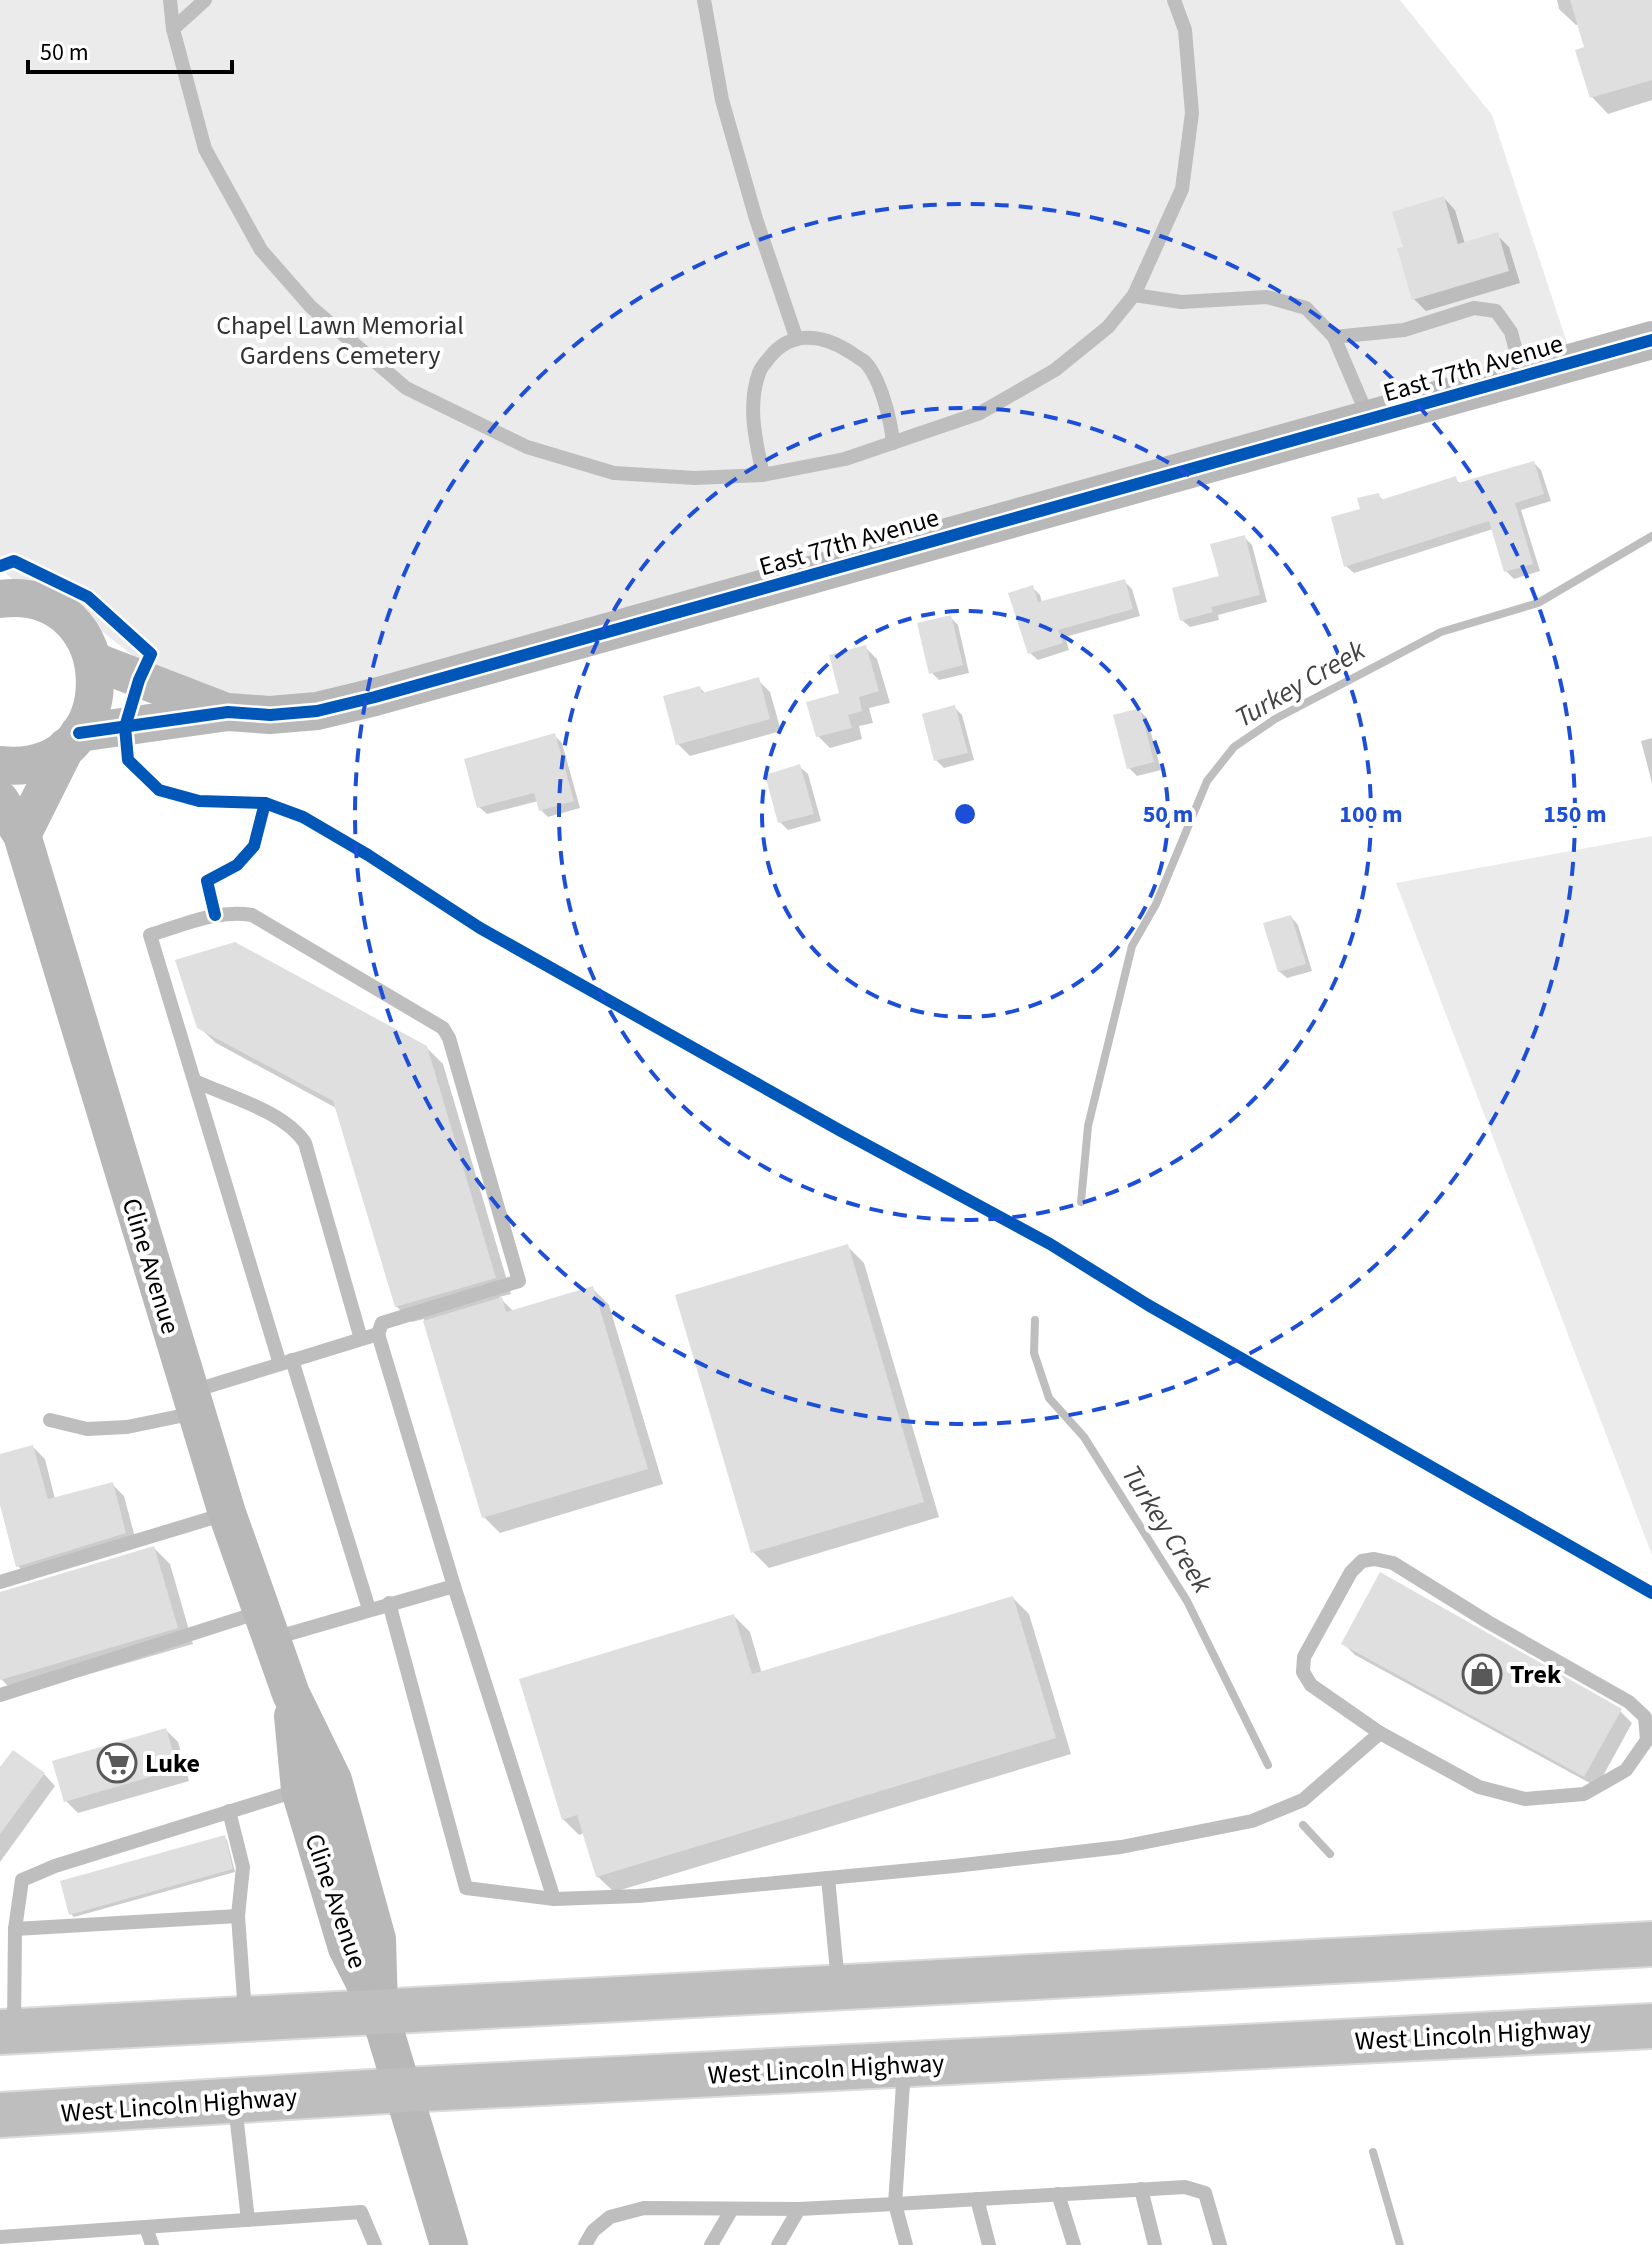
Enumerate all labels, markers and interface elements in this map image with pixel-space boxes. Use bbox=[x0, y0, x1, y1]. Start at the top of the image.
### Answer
scale bar bbox=[28, 24, 232, 74]
text: 50 m bbox=[40, 35, 89, 70]
park label: Chapel Lawn Memorial Gardens Cemetery bbox=[216, 307, 464, 374]
street label: East 77th Avenue bbox=[1379, 325, 1567, 411]
street label: East 77th Avenue bbox=[755, 499, 943, 585]
water label: Turkey Creek bbox=[1227, 630, 1373, 737]
text: 50 m bbox=[1143, 797, 1193, 832]
text: 100 m bbox=[1339, 797, 1403, 832]
text: 150 m bbox=[1543, 797, 1607, 832]
centre of rings bbox=[951, 800, 979, 828]
street label: Cline Avenue bbox=[113, 1193, 189, 1339]
water label: Turkey Creek bbox=[1112, 1457, 1223, 1601]
shop icon: Trek bbox=[1461, 1653, 1503, 1695]
place label: Trek bbox=[1510, 1656, 1562, 1693]
supermarket icon: Luke bbox=[96, 1742, 138, 1784]
place label: Luke bbox=[145, 1745, 200, 1782]
street label: Cline Avenue bbox=[296, 1829, 376, 1973]
street label: West Lincoln Highway bbox=[1354, 2010, 1592, 2060]
street label: West Lincoln Highway bbox=[707, 2044, 945, 2094]
street label: West Lincoln Highway bbox=[60, 2078, 298, 2132]

